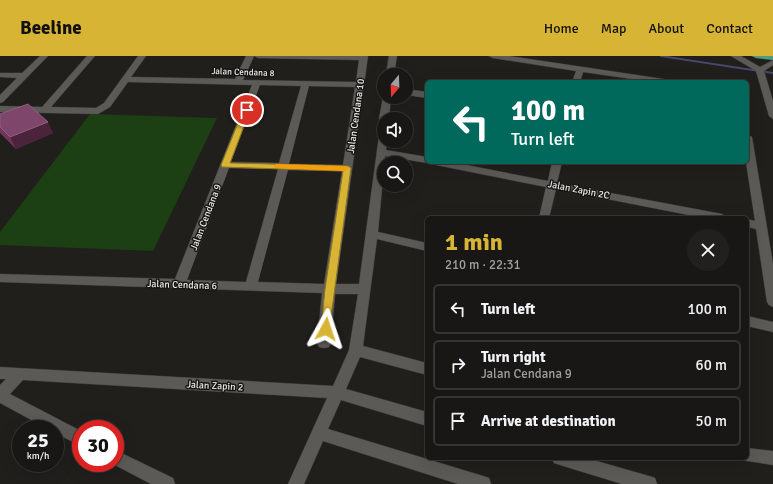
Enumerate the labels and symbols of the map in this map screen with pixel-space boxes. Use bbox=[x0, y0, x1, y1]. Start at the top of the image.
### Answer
street label: Jalan Cendana 8 bbox=[211, 66, 275, 79]
north arrow bbox=[377, 68, 413, 104]
street label: Jalan Cendana 10 bbox=[345, 78, 367, 154]
pin bbox=[230, 93, 264, 127]
street label: Jalan Zapin 2C bbox=[547, 178, 611, 202]
street label: Jalan Cendana 9 bbox=[188, 183, 224, 252]
street label: Jalan Cendana 6 bbox=[147, 278, 217, 292]
position arrow bbox=[305, 308, 347, 350]
street label: Jalan Zapin 2 bbox=[186, 379, 244, 393]
speed limit sign: 30 bbox=[72, 420, 124, 472]

